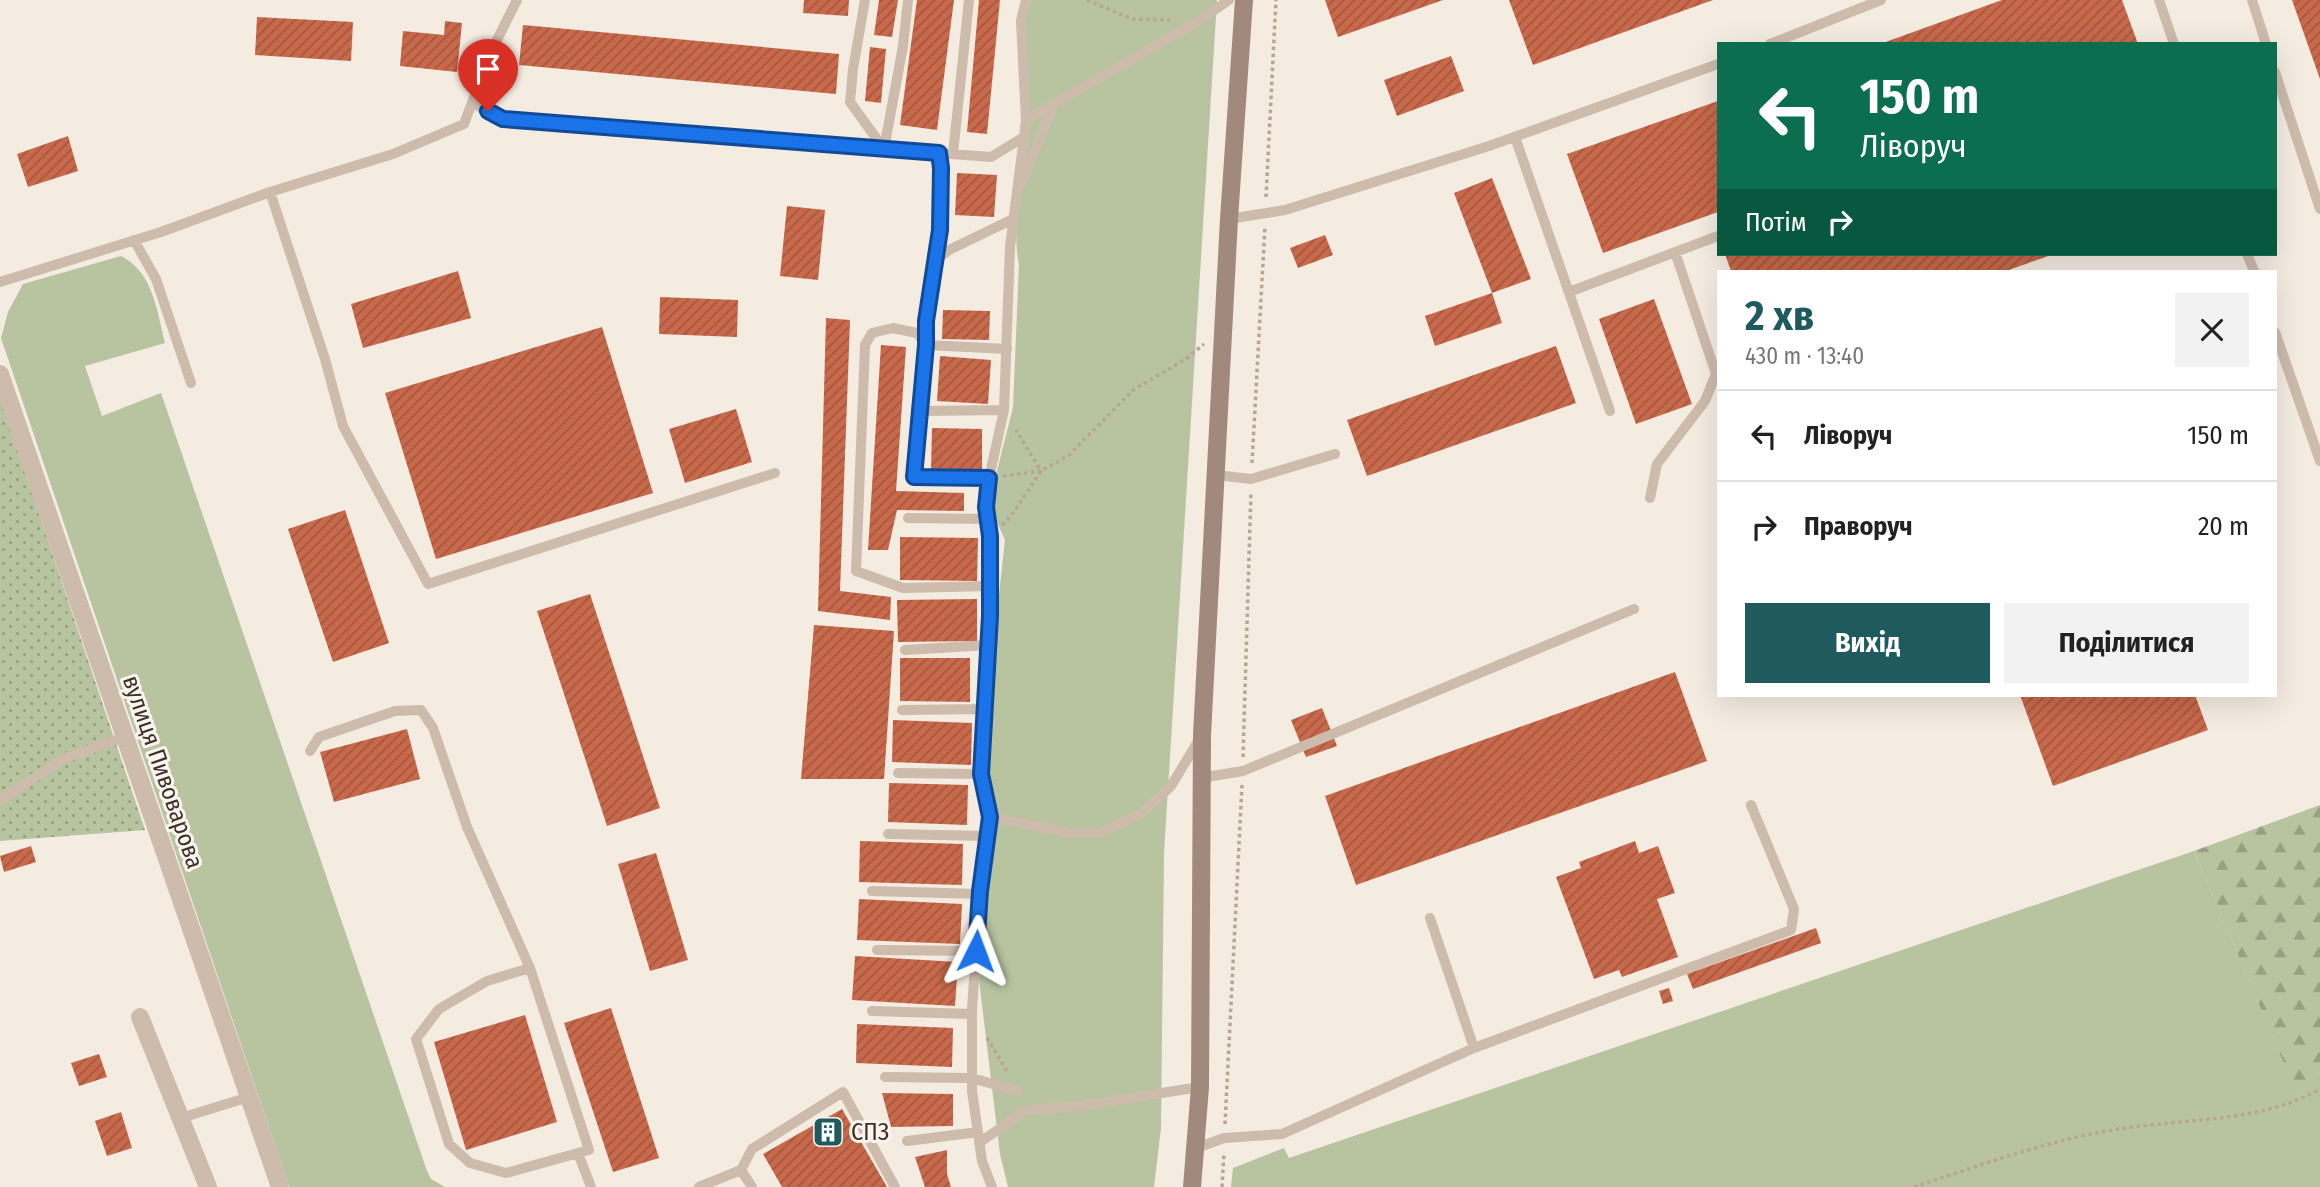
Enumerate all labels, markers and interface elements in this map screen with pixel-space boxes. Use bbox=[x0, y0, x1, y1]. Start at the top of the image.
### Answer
pin bbox=[458, 39, 518, 111]
icon: arrive bbox=[469, 50, 507, 88]
text: 150 m bbox=[1860, 67, 1979, 126]
icon: left bbox=[1745, 70, 1836, 161]
text: Ліворуч bbox=[1860, 127, 1967, 165]
icon: right bbox=[1821, 203, 1859, 241]
text: Потім bbox=[1745, 207, 1807, 238]
text: 2 хв bbox=[1745, 291, 1814, 341]
button: close bbox=[2175, 293, 2249, 367]
text: 430 m · 13:40 bbox=[1745, 342, 1864, 370]
icon: left bbox=[1745, 417, 1783, 455]
text: Ліворуч bbox=[1804, 420, 1892, 451]
text: 150 m bbox=[2187, 420, 2249, 451]
icon: right bbox=[1745, 508, 1783, 546]
text: Праворуч bbox=[1804, 511, 1913, 542]
text: 20 m bbox=[2198, 511, 2249, 542]
button: Вихід bbox=[1745, 603, 1990, 683]
button: Поділитися bbox=[2004, 603, 2249, 683]
street label: вулиця Пивоварова bbox=[117, 672, 209, 872]
position arrow bbox=[939, 914, 1013, 988]
building icon: СПЗ bbox=[811, 1115, 845, 1149]
place label: СПЗ bbox=[851, 1118, 889, 1146]

